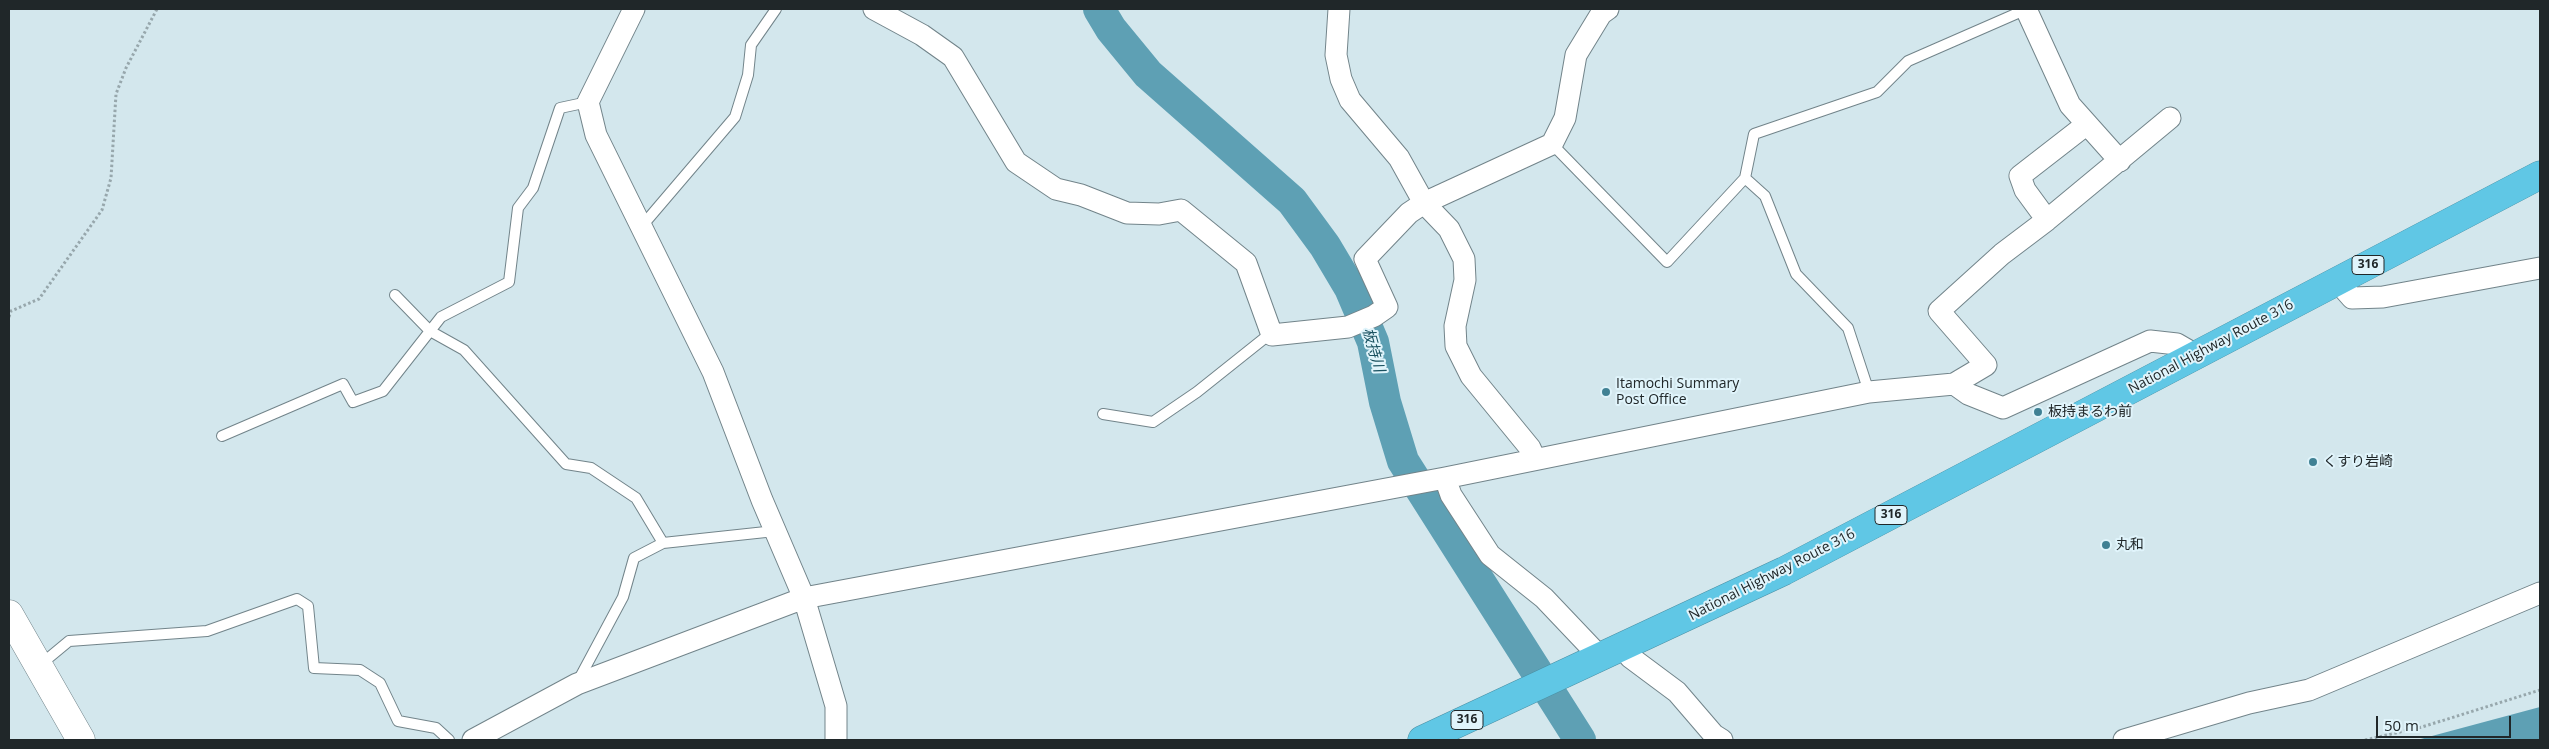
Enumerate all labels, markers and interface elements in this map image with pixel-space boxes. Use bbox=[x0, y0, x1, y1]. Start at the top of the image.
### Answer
road number: 316 bbox=[2352, 256, 2384, 274]
street label: National Highway Route 316 bbox=[2126, 296, 2296, 398]
water label: 板持川 bbox=[1358, 326, 1388, 374]
place label: Itamochi Summary Post Office bbox=[1616, 376, 1739, 408]
marker: Itamochi Summary Post Office bbox=[1600, 386, 1612, 398]
place label: 板持まるわ前 bbox=[2048, 404, 2132, 420]
marker: 板持まるわ前 bbox=[2032, 406, 2044, 418]
place label: くすり岩崎 bbox=[2323, 454, 2393, 470]
marker: くすり岩崎 bbox=[2307, 456, 2319, 468]
road number: 316 bbox=[1875, 506, 1907, 524]
street label: National Highway Route 316 bbox=[1686, 526, 1858, 624]
place label: 丸和 bbox=[2116, 537, 2144, 553]
marker: 丸和 bbox=[2100, 539, 2112, 551]
scale bar bbox=[2379, 706, 2514, 738]
road number: 316 bbox=[1451, 710, 1483, 730]
text: 50 m bbox=[2384, 715, 2419, 735]

